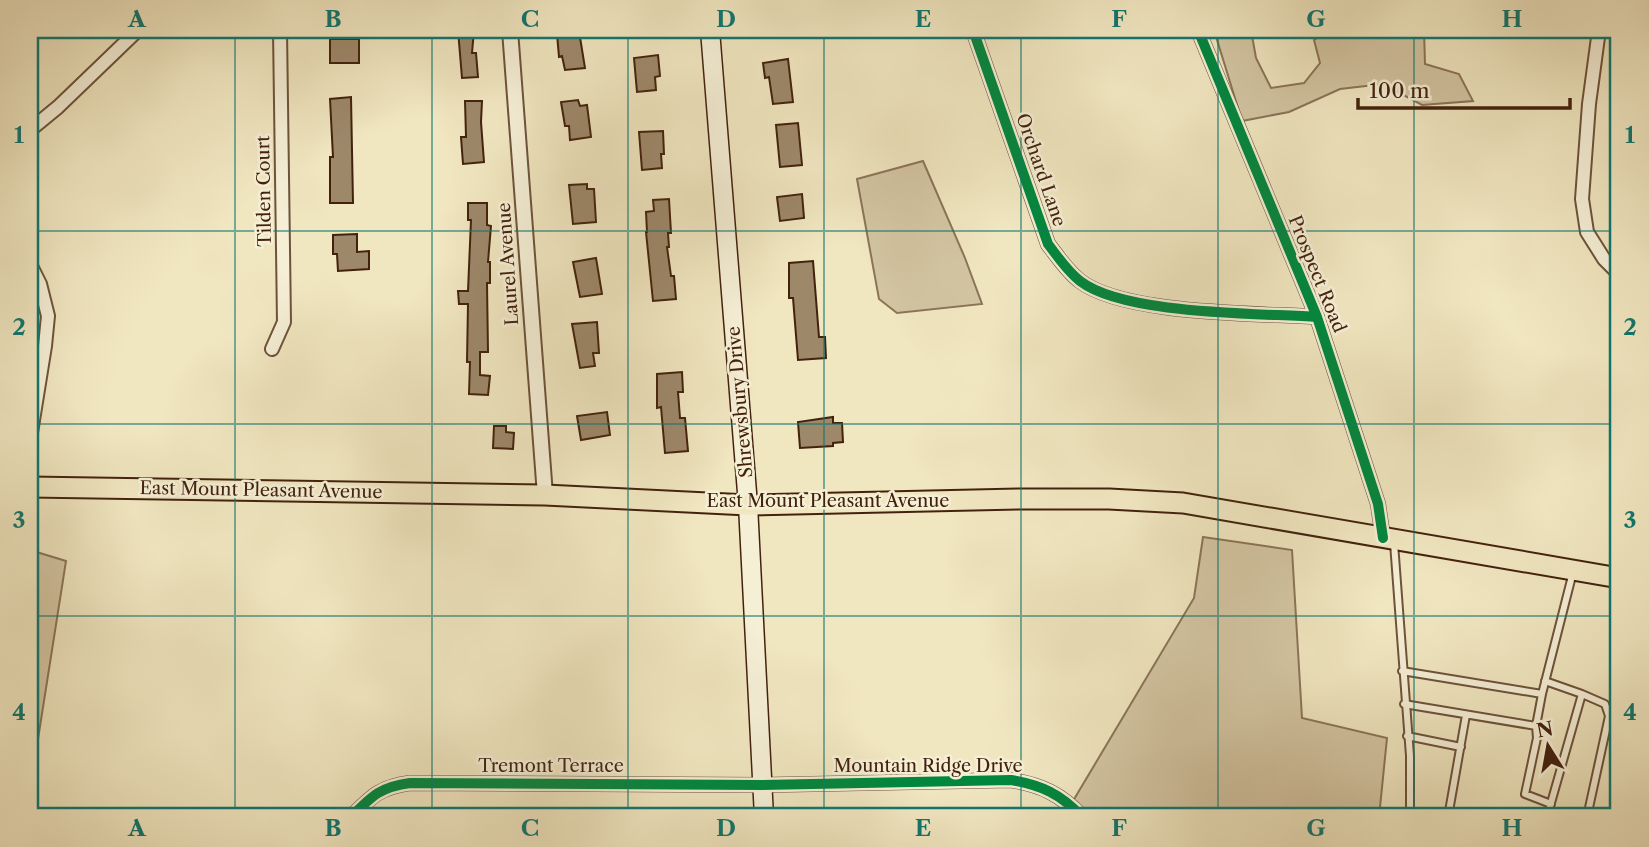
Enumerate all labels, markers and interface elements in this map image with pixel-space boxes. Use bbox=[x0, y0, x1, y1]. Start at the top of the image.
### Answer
text: A bbox=[127, 5, 147, 33]
text: B bbox=[324, 5, 342, 33]
text: C bbox=[521, 5, 539, 33]
text: D bbox=[716, 5, 736, 33]
text: E bbox=[915, 5, 931, 33]
text: F bbox=[1111, 5, 1127, 33]
text: G bbox=[1306, 5, 1326, 33]
text: H bbox=[1502, 5, 1523, 33]
scale bar bbox=[1358, 66, 1570, 110]
text: 100 m bbox=[1369, 78, 1430, 103]
street label: Orchard Lane bbox=[1011, 111, 1071, 229]
text: 1 bbox=[14, 121, 25, 149]
text: 1 bbox=[1625, 121, 1636, 149]
street label: Tilden Court bbox=[252, 135, 276, 247]
street label: Laurel Avenue bbox=[493, 202, 523, 326]
street label: Prospect Road bbox=[1283, 212, 1351, 336]
text: 2 bbox=[12, 313, 26, 341]
text: 2 bbox=[1623, 313, 1637, 341]
street label: Shrewsbury Drive bbox=[722, 325, 758, 479]
street label: East Mount Pleasant Avenue bbox=[139, 477, 383, 503]
street label: East Mount Pleasant Avenue bbox=[707, 490, 949, 512]
text: 3 bbox=[13, 506, 26, 534]
text: 3 bbox=[1624, 506, 1637, 534]
text: 4 bbox=[12, 698, 26, 726]
text: 4 bbox=[1623, 698, 1637, 726]
north arrow bbox=[1512, 710, 1582, 780]
text: N bbox=[1535, 717, 1555, 743]
street label: Tremont Terrace bbox=[478, 755, 624, 777]
street label: Mountain Ridge Drive bbox=[833, 755, 1023, 777]
text: A bbox=[127, 814, 147, 842]
text: B bbox=[324, 814, 342, 842]
text: C bbox=[521, 814, 539, 842]
text: D bbox=[716, 814, 736, 842]
text: E bbox=[915, 814, 931, 842]
text: F bbox=[1111, 814, 1127, 842]
text: G bbox=[1306, 814, 1326, 842]
text: H bbox=[1502, 814, 1523, 842]

